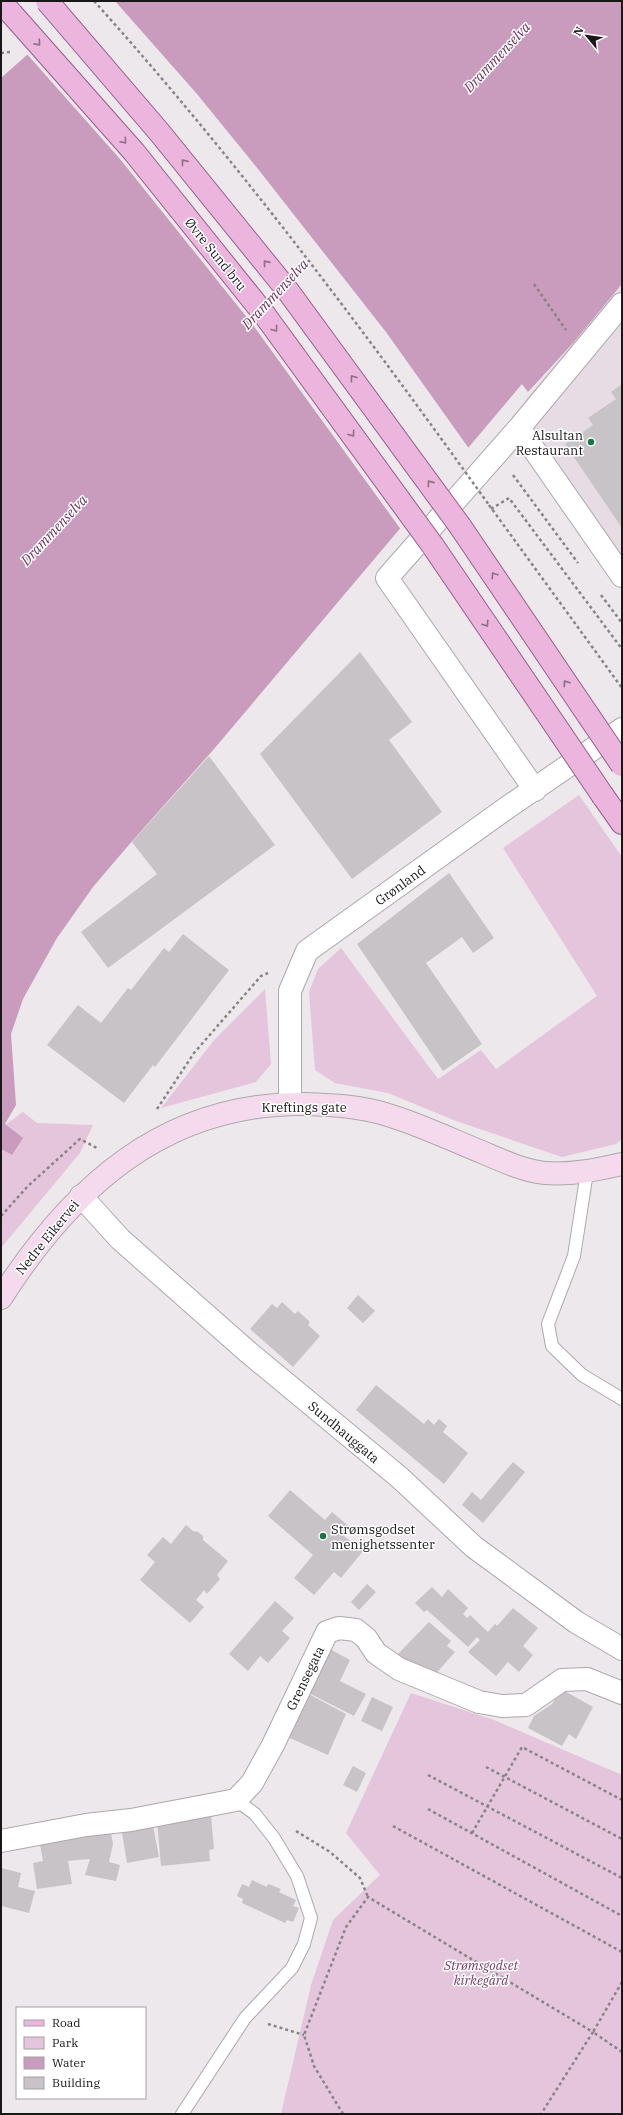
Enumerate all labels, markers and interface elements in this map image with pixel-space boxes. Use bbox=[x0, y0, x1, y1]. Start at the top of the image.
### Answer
north arrow bbox=[567, 16, 607, 56]
water label: Drammenselva bbox=[459, 18, 534, 97]
text: N bbox=[570, 24, 587, 38]
one-way arrow bbox=[33, 38, 40, 46]
one-way arrow bbox=[119, 136, 126, 144]
one-way arrow bbox=[182, 160, 189, 167]
street label: Øvre Sund bru bbox=[181, 214, 250, 294]
water label: Drammenselva bbox=[237, 255, 312, 334]
one-way arrow bbox=[264, 261, 271, 268]
one-way arrow bbox=[270, 325, 277, 332]
one-way arrow bbox=[351, 375, 358, 382]
place label: Alsultan Restaurant bbox=[516, 427, 583, 459]
one-way arrow bbox=[348, 430, 355, 437]
marker: Alsultan Restaurant bbox=[586, 437, 596, 447]
one-way arrow bbox=[427, 480, 435, 487]
water label: Drammenselva bbox=[16, 491, 91, 570]
one-way arrow bbox=[491, 572, 498, 579]
one-way arrow bbox=[481, 620, 488, 627]
one-way arrow bbox=[563, 680, 571, 687]
street label: Grønland bbox=[372, 861, 429, 909]
street label: Kreftings gate bbox=[261, 1099, 347, 1116]
street label: Nedre Eikervei bbox=[12, 1196, 83, 1278]
street label: Sundhauggata bbox=[305, 1398, 383, 1467]
place label: Strømsgodset menighetssenter bbox=[331, 1521, 435, 1553]
marker: Strømsgodset menighetssenter bbox=[318, 1531, 328, 1541]
street label: Grensegata bbox=[283, 1643, 328, 1713]
park label: Strømsgodset kirkegård bbox=[443, 1957, 518, 1989]
legend bbox=[16, 2007, 146, 2099]
text: Road bbox=[52, 2015, 81, 2030]
text: Park bbox=[52, 2035, 78, 2050]
text: Water bbox=[52, 2055, 86, 2070]
text: Building bbox=[52, 2075, 100, 2090]

